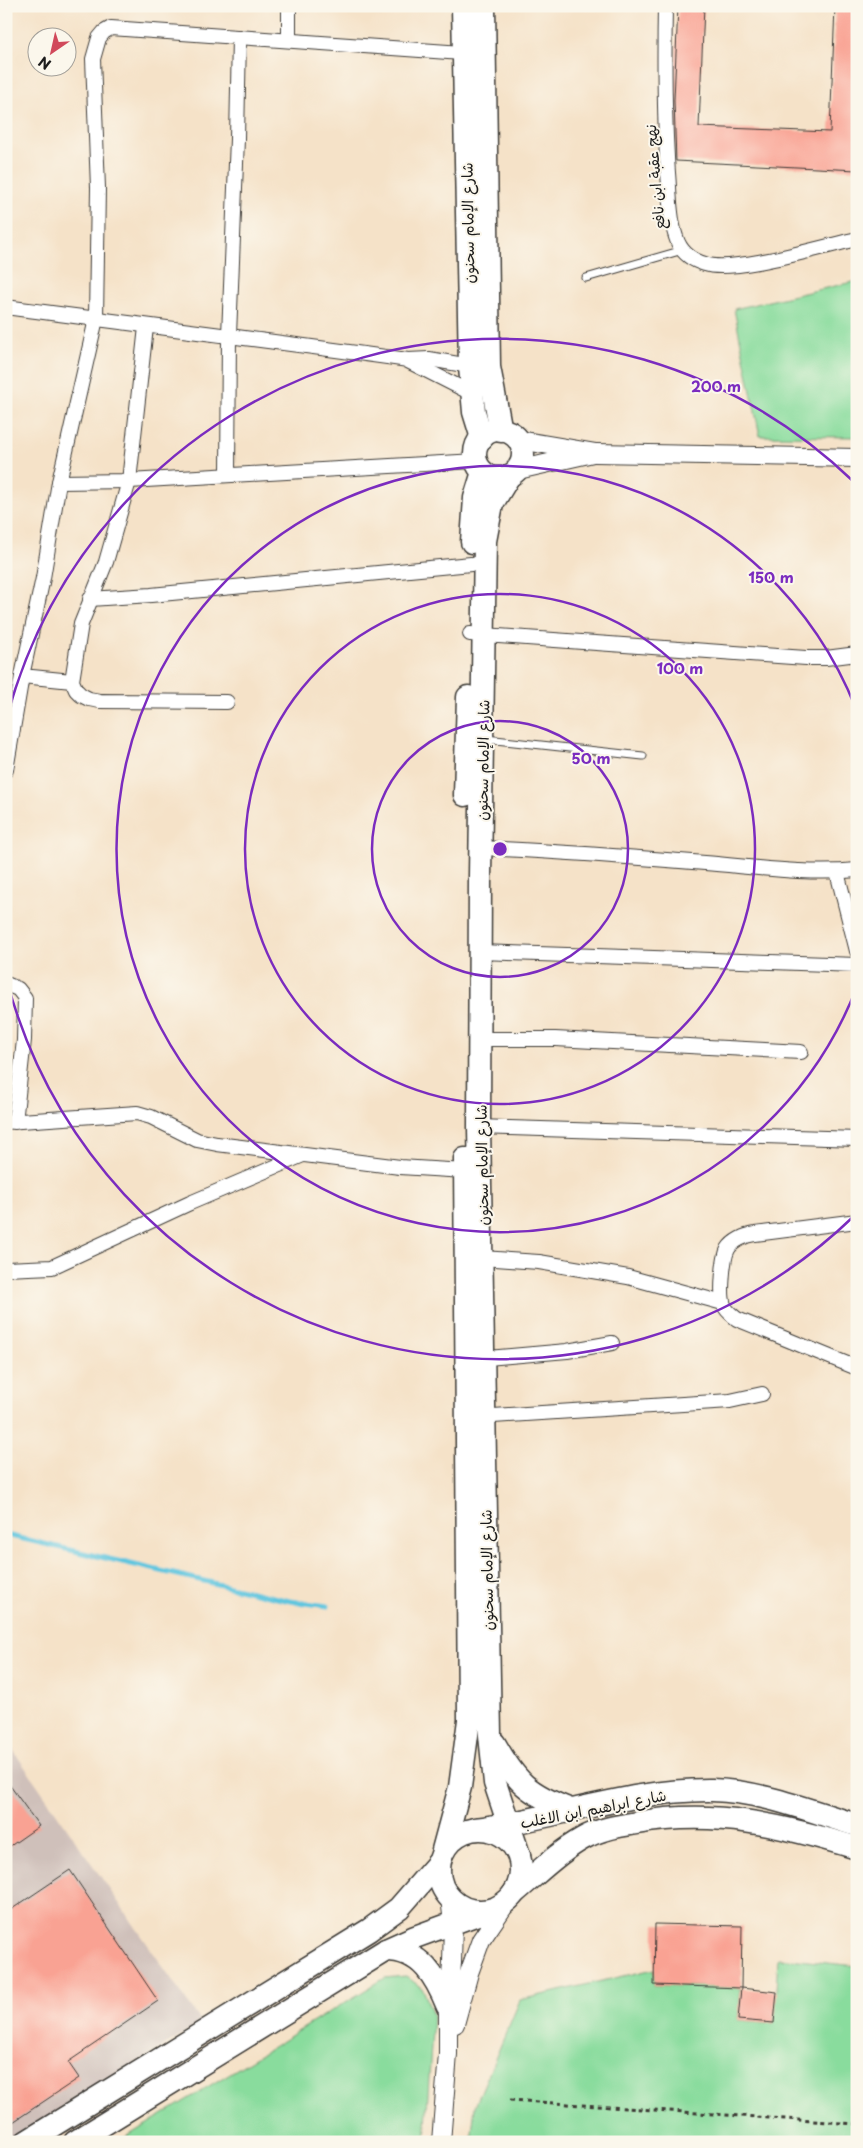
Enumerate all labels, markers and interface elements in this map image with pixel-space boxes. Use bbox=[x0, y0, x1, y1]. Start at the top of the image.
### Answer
north arrow bbox=[28, 28, 78, 78]
text: N bbox=[34, 51, 55, 75]
street label: نهج عقبة ابن نافع bbox=[638, 123, 671, 231]
street label: شارع الإمام سحنون bbox=[454, 162, 481, 284]
text: 200 m bbox=[691, 374, 741, 397]
text: 150 m bbox=[748, 565, 794, 588]
text: 100 m bbox=[657, 656, 703, 679]
street label: شارع الإمام سحنون bbox=[469, 699, 496, 821]
text: 50 m bbox=[572, 746, 610, 769]
centre of rings bbox=[491, 840, 509, 858]
street label: شارع الإمام سحنون bbox=[468, 1104, 495, 1226]
street label: شارع الإمام سحنون bbox=[473, 1509, 500, 1631]
street label: شارع ابراهيم ابن الاغلب bbox=[518, 1783, 668, 1835]

